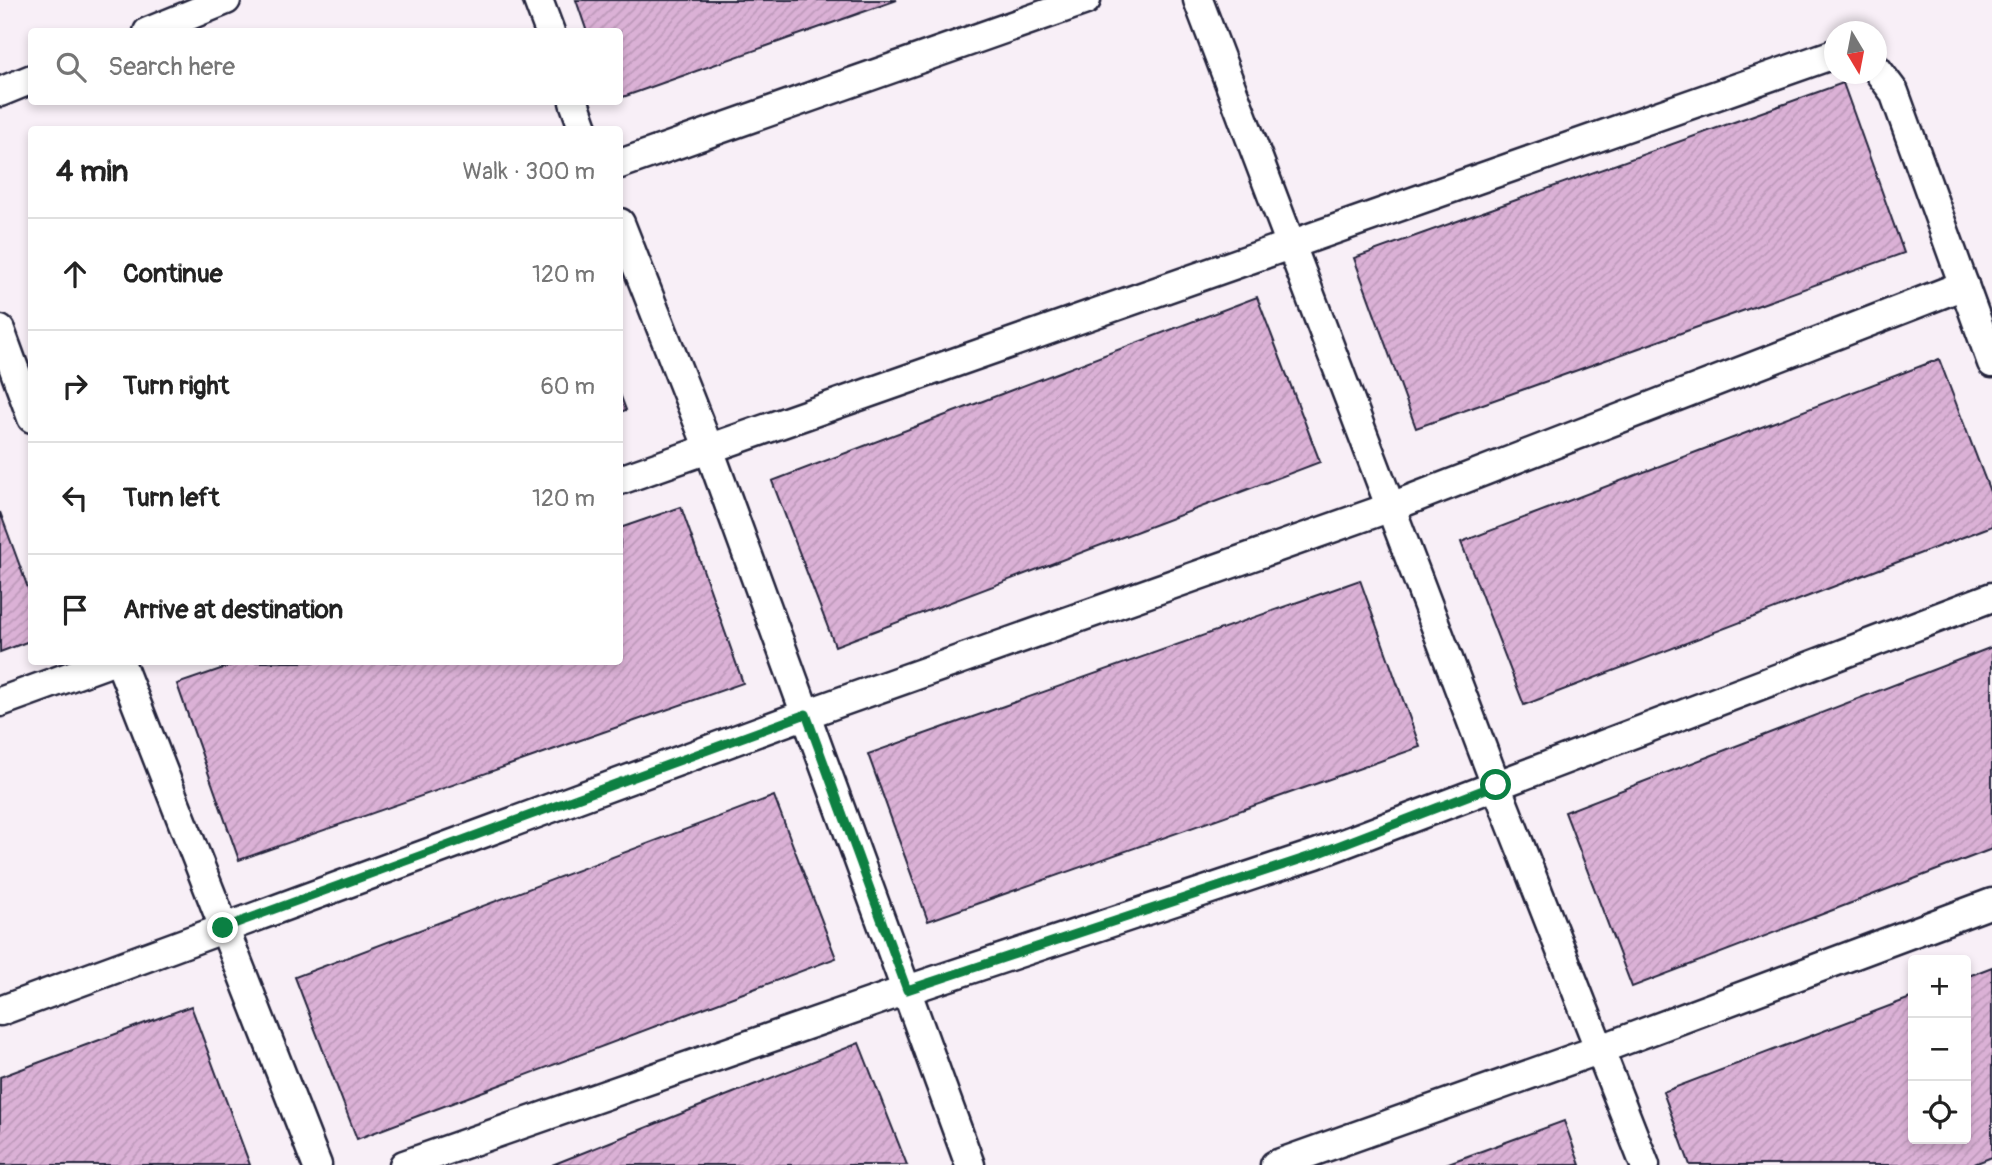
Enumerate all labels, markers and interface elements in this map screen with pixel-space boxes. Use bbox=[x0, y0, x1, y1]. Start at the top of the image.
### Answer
north arrow bbox=[1824, 21, 1887, 84]
search box bbox=[28, 28, 623, 105]
icon: search bbox=[52, 48, 90, 86]
text: Search here bbox=[108, 51, 235, 83]
text: 4 min bbox=[56, 153, 129, 190]
text: Walk · 300 m bbox=[463, 157, 595, 186]
icon: ahead bbox=[56, 255, 94, 293]
text: Continue bbox=[123, 258, 223, 290]
text: 120 m bbox=[532, 260, 595, 289]
icon: right bbox=[56, 367, 94, 405]
text: Turn right bbox=[123, 370, 229, 402]
text: 60 m bbox=[540, 372, 595, 401]
icon: left bbox=[56, 479, 94, 517]
text: Turn left bbox=[123, 482, 219, 514]
text: 120 m bbox=[532, 484, 595, 513]
icon: arrive bbox=[56, 591, 94, 629]
text: Arrive at destination bbox=[123, 594, 343, 626]
route start bbox=[1480, 769, 1511, 800]
route end bbox=[207, 912, 238, 943]
map controls bbox=[1908, 955, 1971, 1144]
button: + bbox=[1908, 955, 1971, 1018]
button: − bbox=[1908, 1018, 1971, 1081]
button: locate bbox=[1908, 1081, 1971, 1144]

